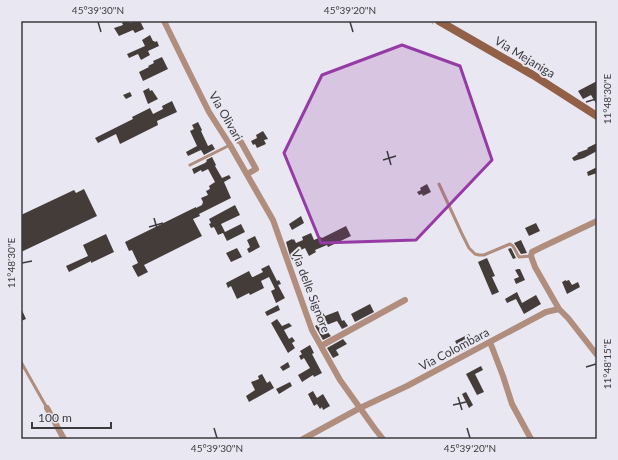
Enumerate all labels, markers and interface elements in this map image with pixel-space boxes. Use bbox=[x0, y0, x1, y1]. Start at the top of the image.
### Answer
text: 45°39'30"N bbox=[72, 4, 124, 16]
text: 45°39'20"N bbox=[324, 4, 376, 16]
street label: Via Mejaniga bbox=[492, 33, 558, 81]
text: 11°48'30"E bbox=[601, 74, 613, 124]
street label: Via Olivari bbox=[206, 89, 246, 143]
text: 11°48'30"E bbox=[5, 238, 17, 288]
street label: Via delle Signore bbox=[288, 247, 334, 335]
street label: Via Colombara bbox=[416, 324, 492, 374]
text: 11°48'15"E bbox=[601, 339, 613, 389]
scale bar bbox=[32, 404, 111, 430]
text: 100 m bbox=[38, 410, 72, 425]
text: 45°39'30"N bbox=[191, 442, 243, 454]
text: 45°39'20"N bbox=[444, 442, 496, 454]

